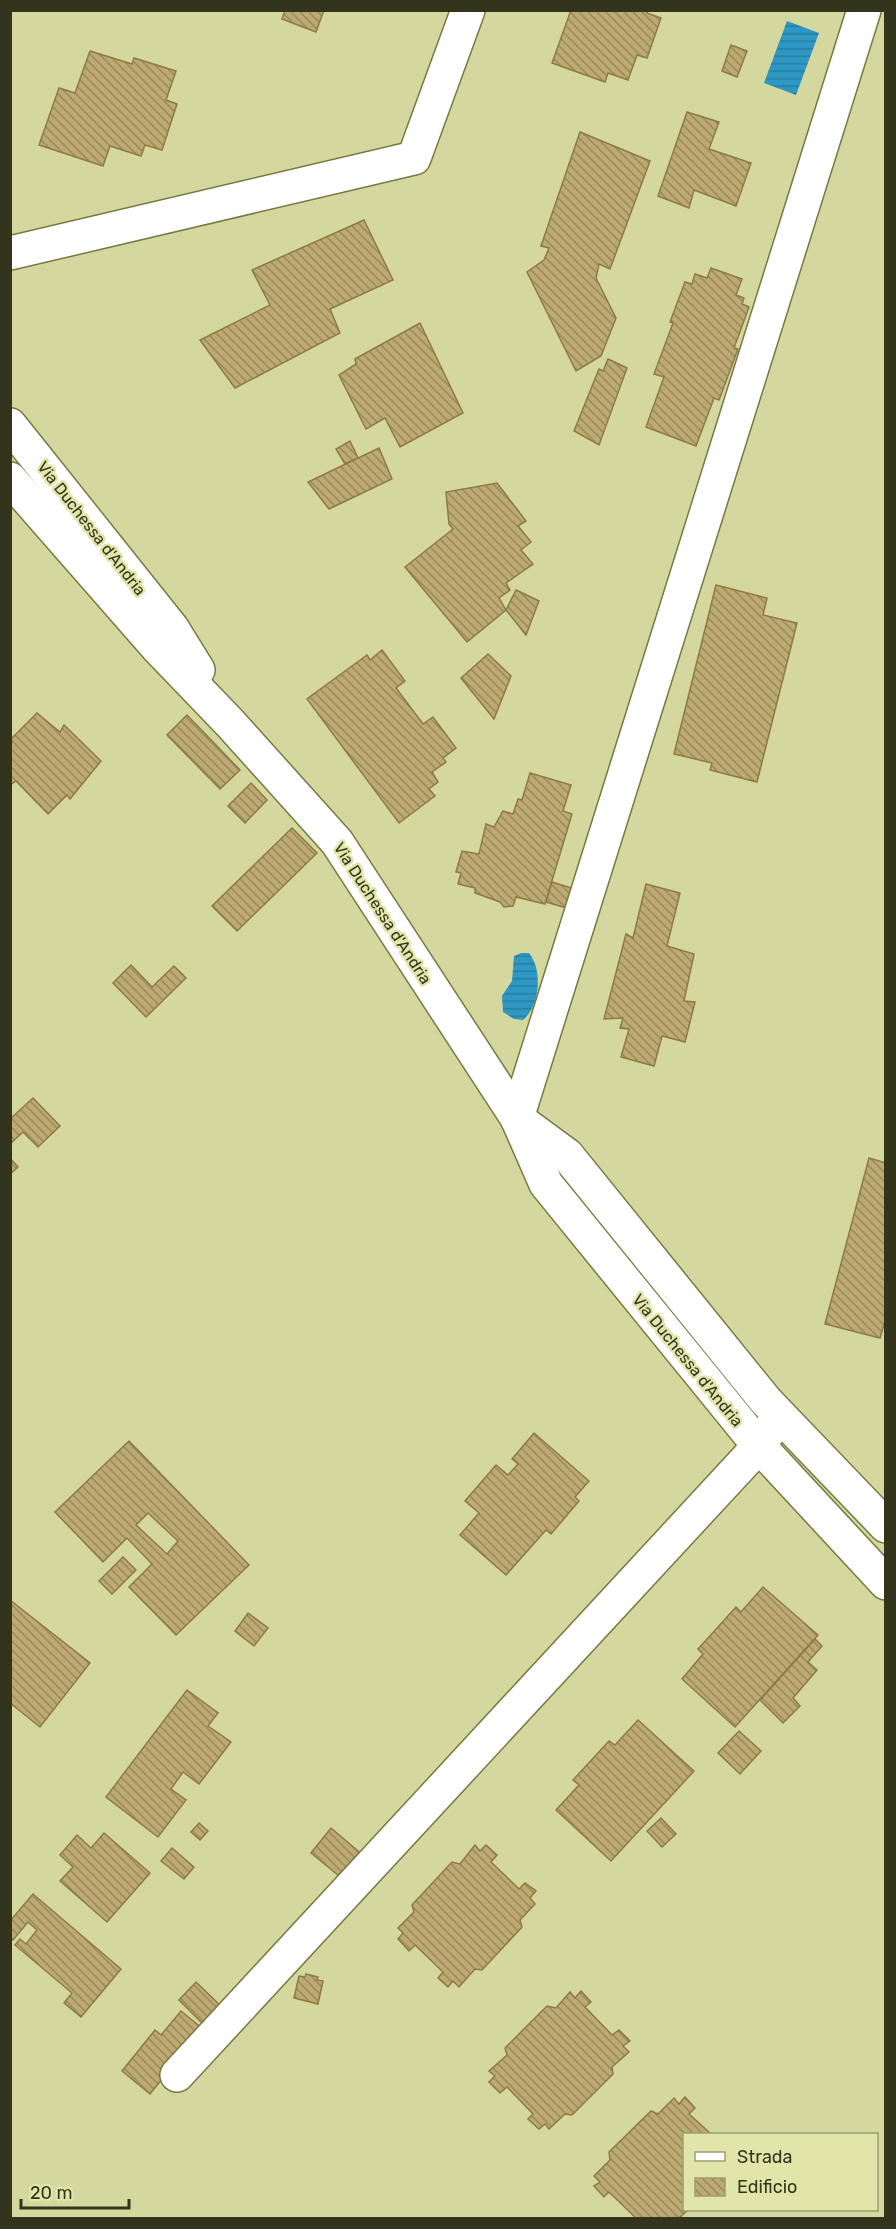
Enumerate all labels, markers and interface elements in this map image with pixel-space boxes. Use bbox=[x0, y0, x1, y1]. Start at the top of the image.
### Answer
street label: Via Duchessa d'Andria bbox=[33, 457, 150, 599]
street label: Via Duchessa d'Andria bbox=[330, 839, 435, 988]
street label: Via Duchessa d'Andria bbox=[628, 1290, 747, 1430]
legend bbox=[683, 2133, 878, 2211]
text: Strada bbox=[737, 2146, 793, 2168]
scale bar bbox=[21, 2172, 129, 2210]
text: Edificio bbox=[737, 2176, 797, 2198]
text: 20 m bbox=[30, 2182, 72, 2204]

